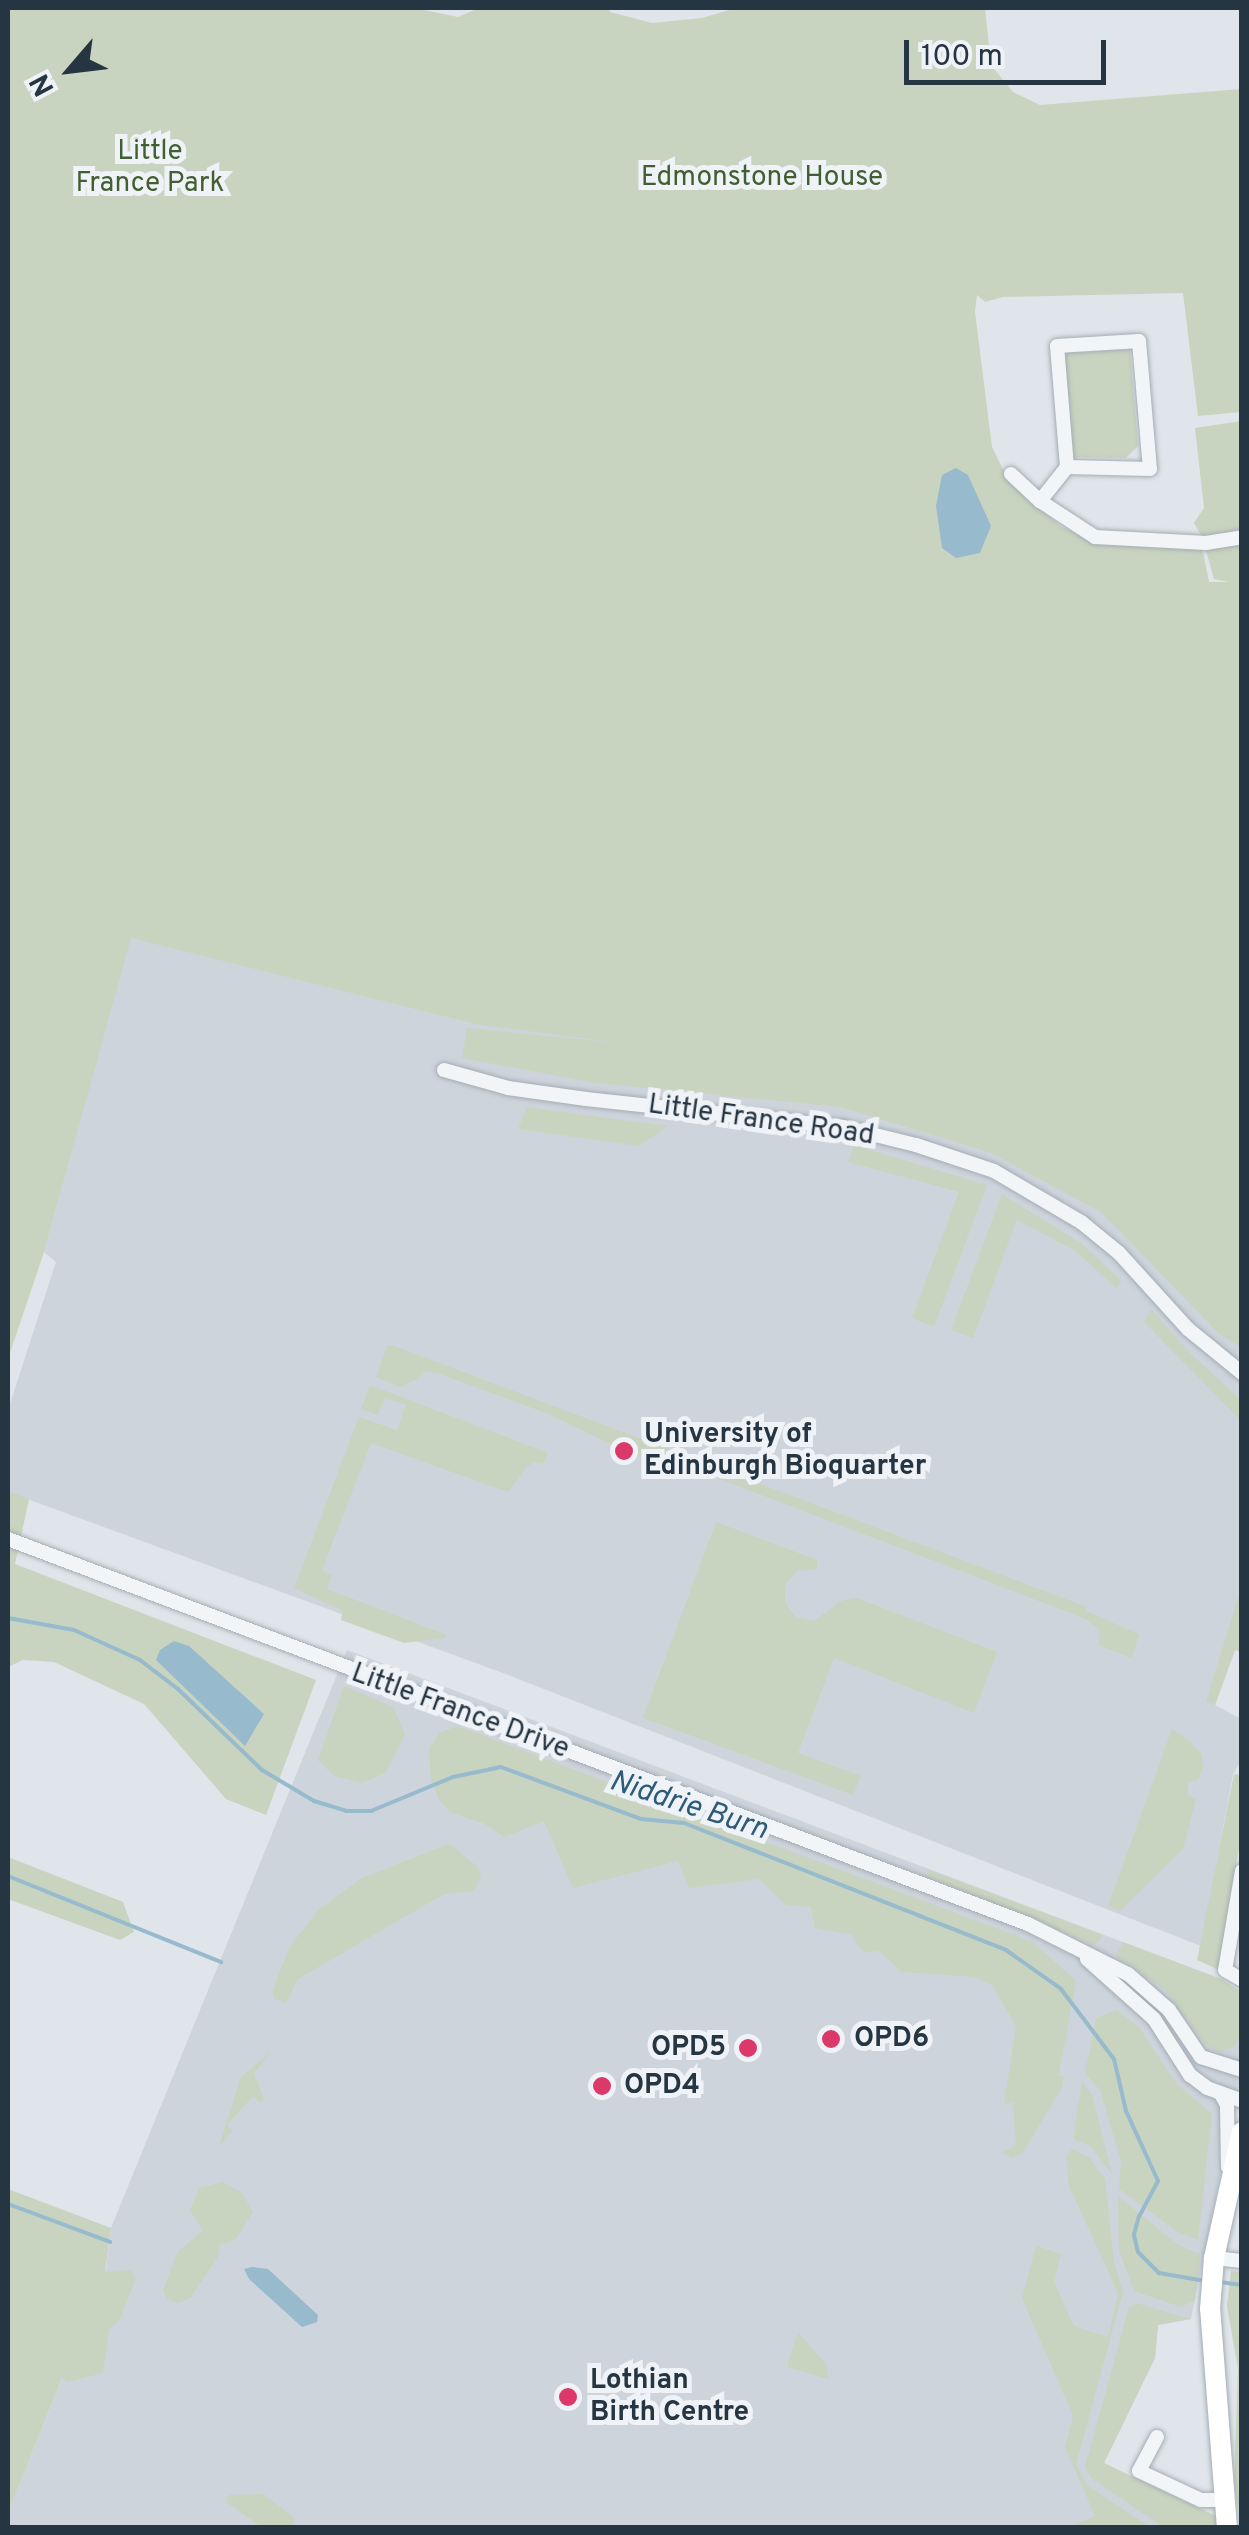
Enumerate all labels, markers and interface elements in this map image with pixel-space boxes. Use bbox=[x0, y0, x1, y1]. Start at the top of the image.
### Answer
north arrow bbox=[20, 20, 120, 120]
scale bar bbox=[909, 20, 1112, 82]
text: 100 m bbox=[921, 39, 1003, 76]
text: N bbox=[23, 67, 64, 101]
park label: Little France Park bbox=[76, 135, 224, 201]
park label: Edmonstone House bbox=[641, 161, 883, 195]
street label: Little France Road bbox=[646, 1089, 876, 1153]
place label: University of Edinburgh Bioquarter bbox=[644, 1418, 926, 1484]
marker: University of Edinburgh Bioquarter bbox=[613, 1440, 635, 1462]
street label: Little France Drive bbox=[346, 1657, 574, 1767]
water label: Niddrie Burn bbox=[604, 1765, 772, 1849]
place label: OPD6 bbox=[854, 2022, 929, 2056]
marker: OPD6 bbox=[818, 2026, 844, 2052]
place label: OPD5 bbox=[651, 2031, 726, 2065]
marker: OPD5 bbox=[735, 2035, 761, 2061]
place label: OPD4 bbox=[624, 2069, 700, 2103]
marker: OPD4 bbox=[589, 2073, 615, 2099]
place label: Lothian Birth Centre bbox=[590, 2364, 749, 2430]
marker: Lothian Birth Centre bbox=[555, 2384, 581, 2410]

